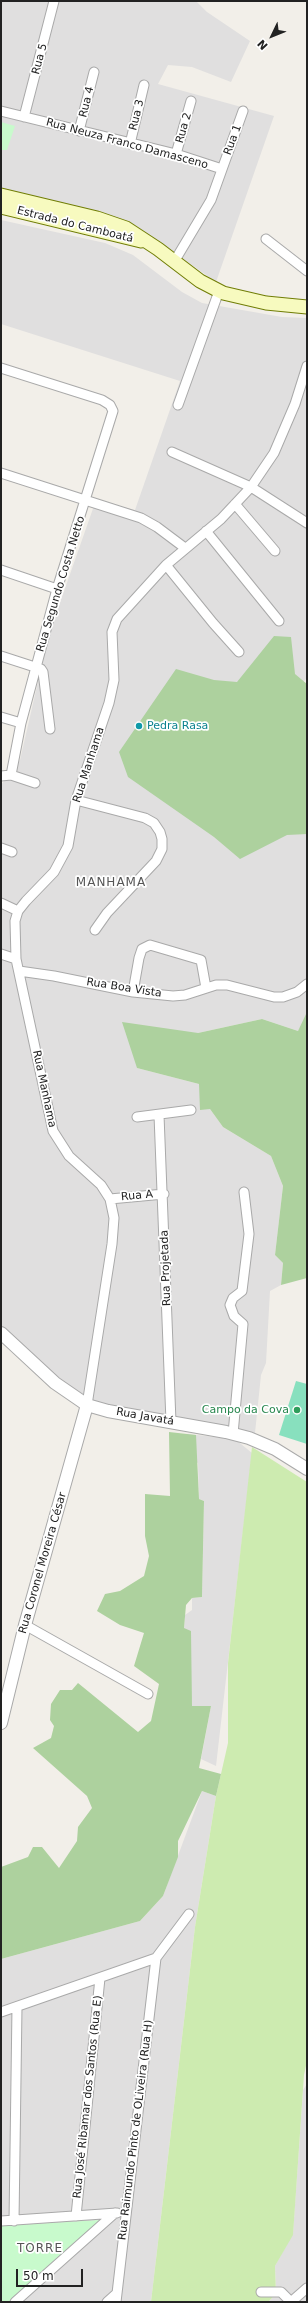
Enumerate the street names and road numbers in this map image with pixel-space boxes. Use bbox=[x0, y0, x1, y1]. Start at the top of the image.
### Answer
street label: Rua 5 bbox=[30, 42, 50, 76]
street label: Rua 4 bbox=[77, 85, 97, 119]
street label: Rua 3 bbox=[127, 98, 147, 132]
street label: Rua 2 bbox=[173, 111, 195, 145]
street label: Rua Neuza Franco Damasceno bbox=[44, 116, 210, 172]
street label: Rua 1 bbox=[221, 123, 245, 157]
street label: Estrada do Camboatá bbox=[16, 204, 134, 246]
street label: Rua Segundo Costa Netto bbox=[34, 515, 88, 653]
street label: Rua Manhama bbox=[71, 726, 107, 804]
street label: Rua Boa Vista bbox=[85, 976, 163, 1000]
street label: Rua Manhama bbox=[29, 1049, 59, 1129]
street label: Rua A bbox=[121, 1188, 153, 1204]
street label: Rua Projetada bbox=[158, 1230, 174, 1306]
street label: Rua Javatá bbox=[115, 1405, 175, 1429]
street label: Rua Coronel Moreira César bbox=[16, 1491, 70, 1635]
street label: Rua José Ribamar dos Santos (Rua E) bbox=[71, 1995, 105, 2199]
street label: Rua Raimundo Pinto de OLiveira (Rua H) bbox=[116, 2019, 156, 2241]

